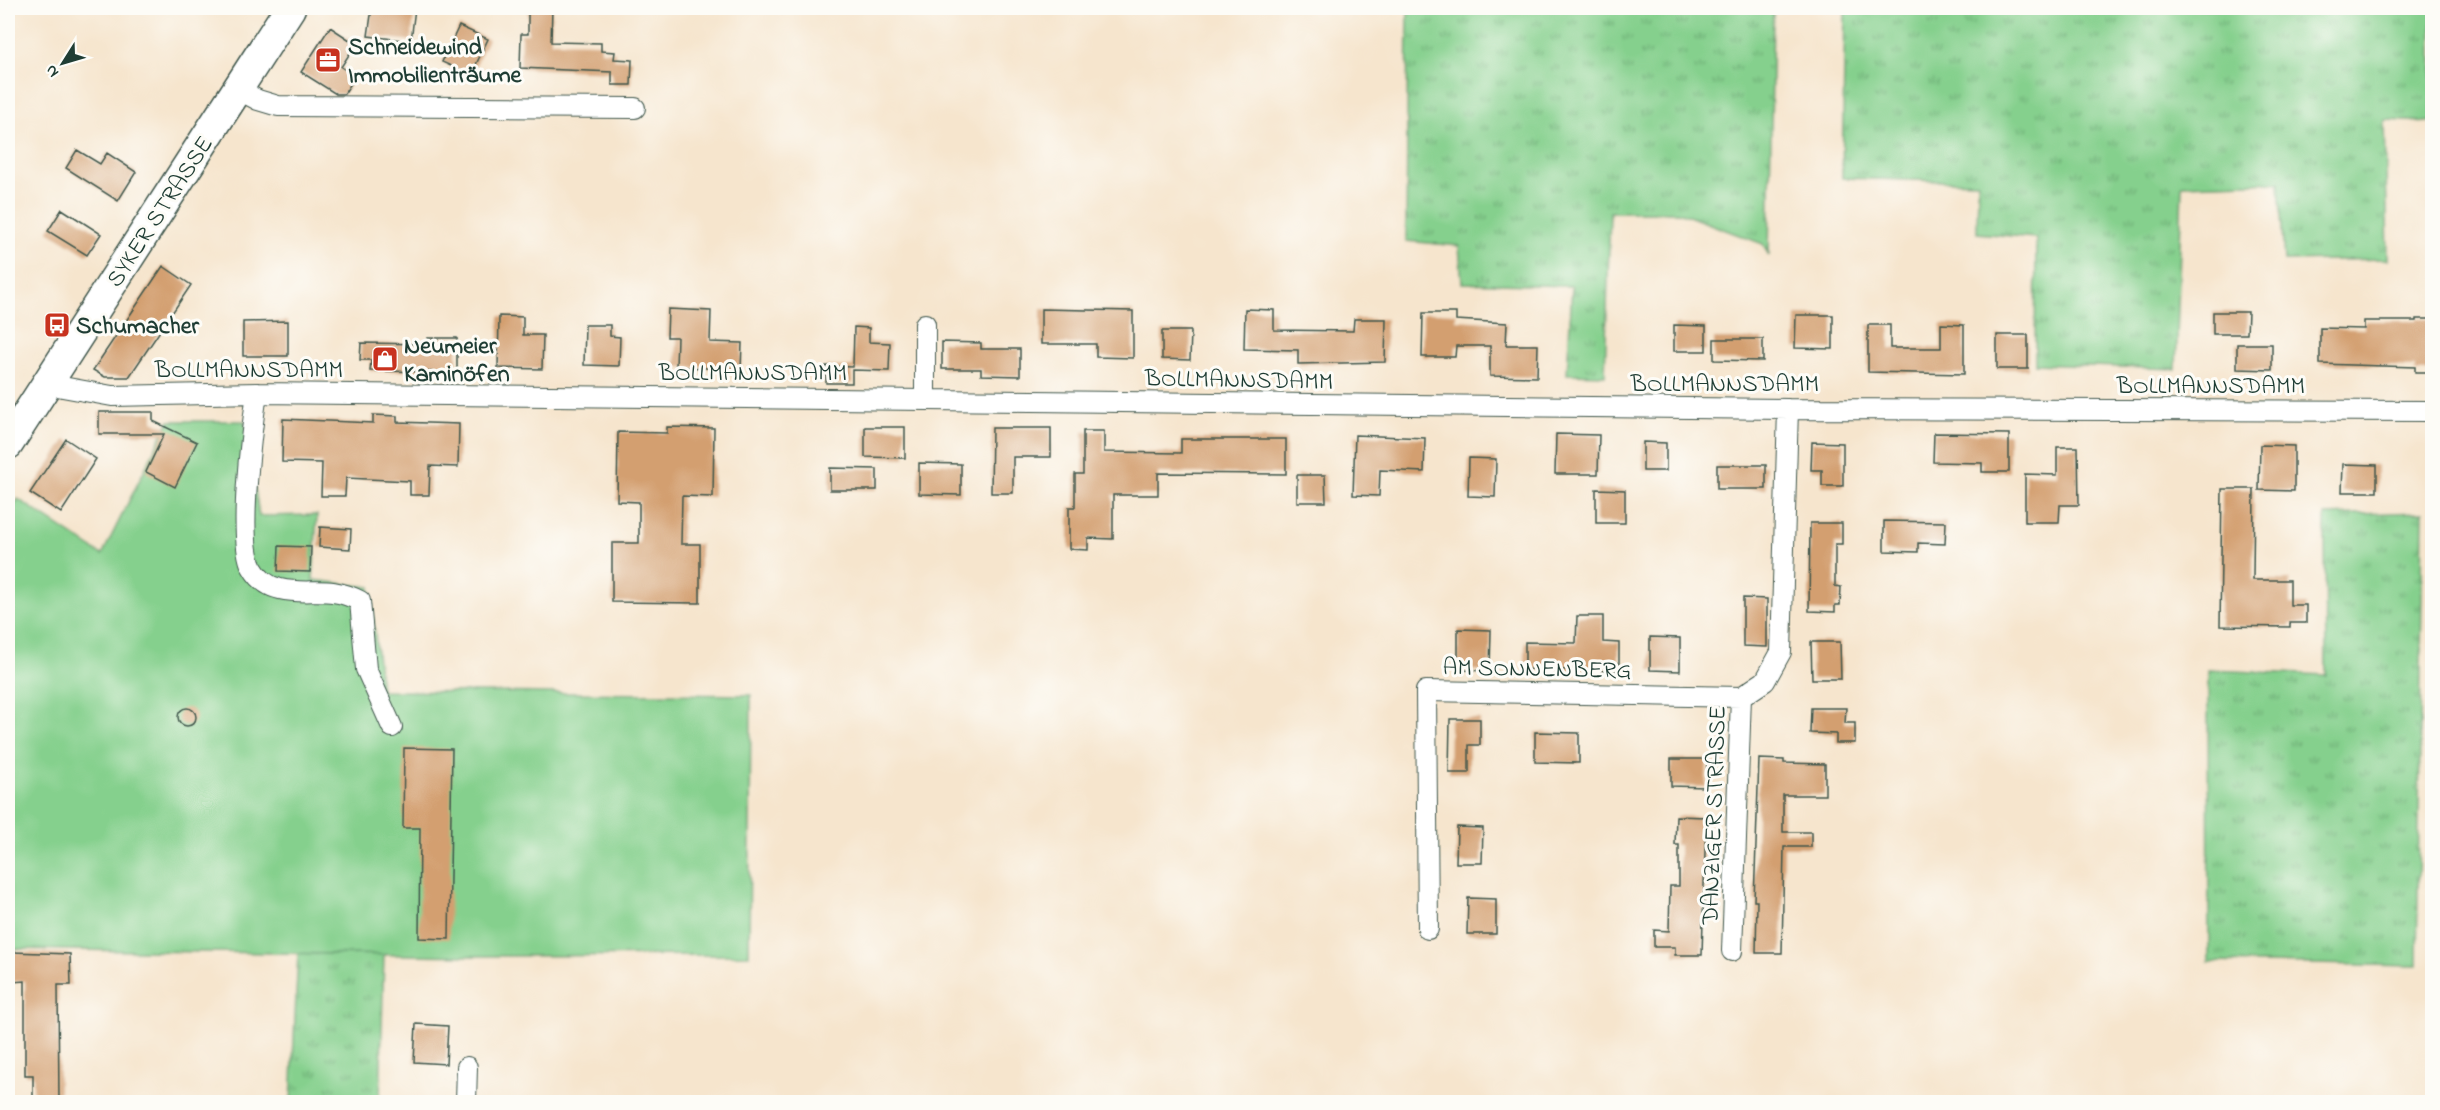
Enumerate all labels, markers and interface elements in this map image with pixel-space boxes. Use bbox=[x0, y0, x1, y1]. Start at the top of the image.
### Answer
place label: Schneidewind Immobilienträume bbox=[348, 31, 523, 94]
north arrow bbox=[33, 33, 93, 93]
office icon: Schneidewind Immobilienträume bbox=[313, 45, 343, 75]
text: N bbox=[40, 59, 65, 82]
street label: SYKER STRASSE bbox=[99, 130, 223, 295]
bus stop icon: Schumacher bbox=[42, 310, 72, 340]
place label: Schumacher bbox=[76, 310, 200, 345]
place label: Neumeier Kaminöfen bbox=[404, 330, 510, 393]
shop icon: Neumeier Kaminöfen bbox=[370, 344, 400, 374]
street label: BOLLMANNSDAMM bbox=[154, 354, 343, 389]
street label: BOLLMANNSDAMM bbox=[658, 357, 847, 392]
street label: BOLLMANNSDAMM bbox=[1143, 362, 1333, 401]
street label: BOLLMANNSDAMM bbox=[1630, 368, 1819, 403]
street label: BOLLMANNSDAMM bbox=[2116, 370, 2305, 405]
street label: AM SONNENBERG bbox=[1442, 651, 1632, 690]
street label: DANZIGER STRASSE bbox=[1694, 705, 1737, 926]

